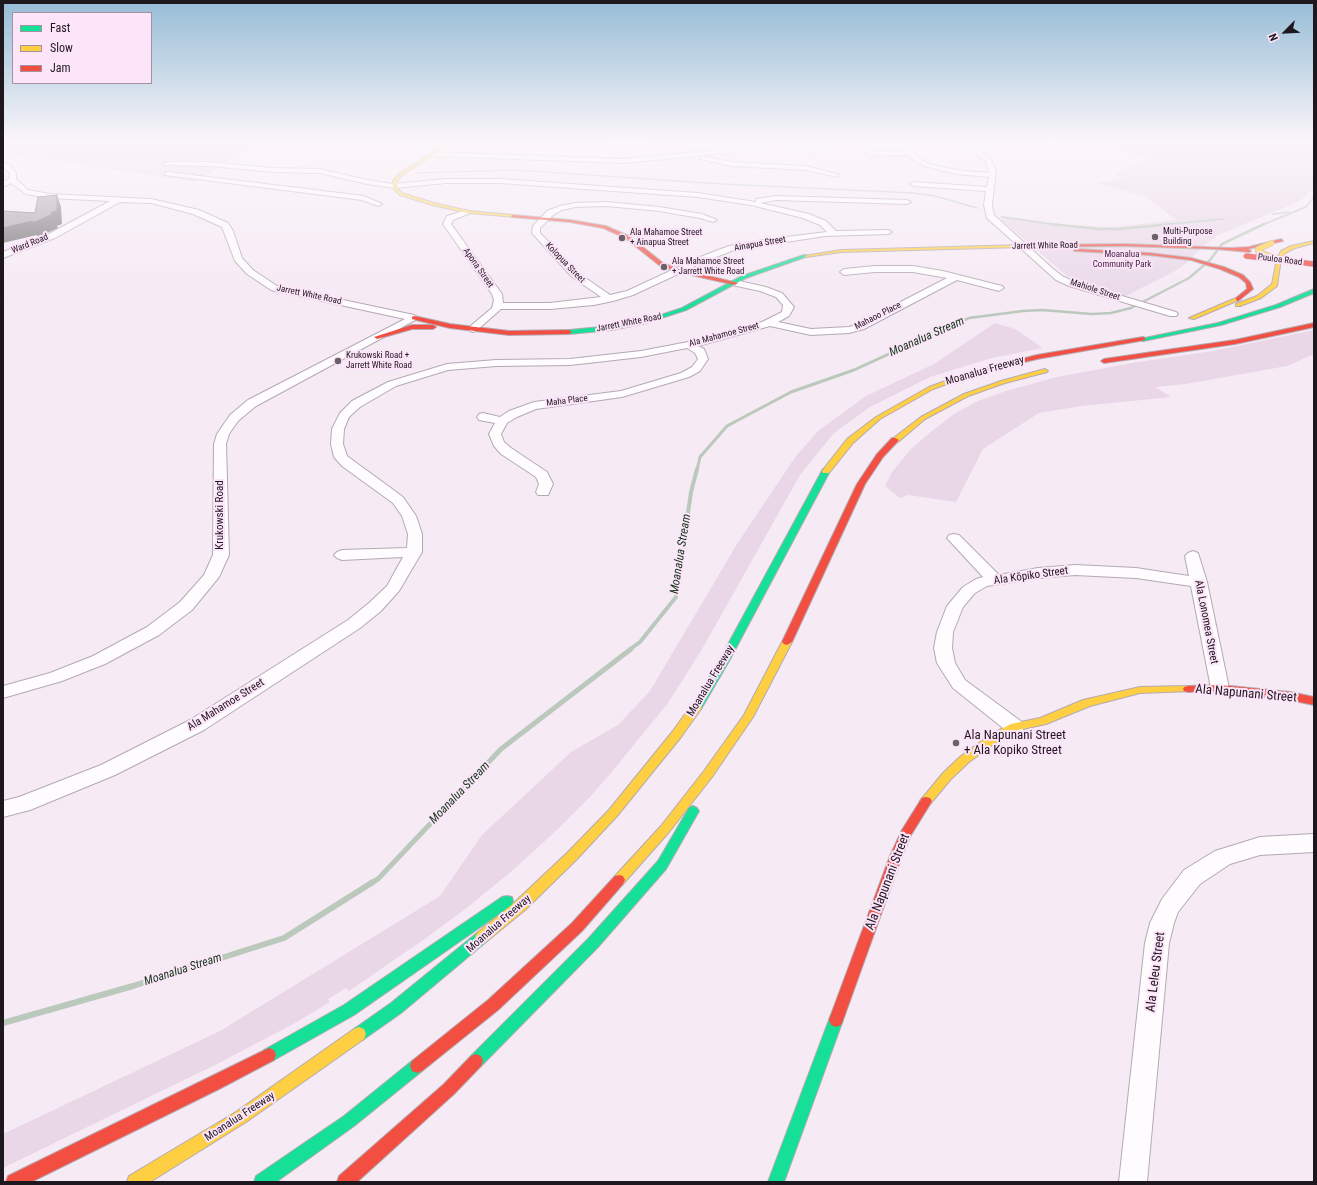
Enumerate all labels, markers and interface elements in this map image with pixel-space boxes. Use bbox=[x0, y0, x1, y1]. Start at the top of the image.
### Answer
legend bbox=[12, 12, 152, 84]
north arrow bbox=[1265, 12, 1305, 52]
text: Fast bbox=[50, 21, 70, 35]
text: N bbox=[1266, 31, 1281, 43]
text: Slow bbox=[50, 41, 73, 55]
text: Jam bbox=[50, 61, 71, 75]
place label: Multi-Purpose Building bbox=[1163, 227, 1213, 248]
place label: Ala Mahamoe Street + Ainapua Street bbox=[630, 228, 702, 249]
street label: Ward Road bbox=[10, 232, 50, 256]
marker: Multi-Purpose Building bbox=[1150, 232, 1160, 242]
marker: Ala Mahamoe Street + Ainapua Street bbox=[617, 233, 627, 243]
street label: Ainapua Street bbox=[733, 234, 787, 254]
street label: Kolopua Street bbox=[543, 240, 587, 286]
street label: Jarrett White Road bbox=[1012, 240, 1078, 252]
street label: Apona Street bbox=[460, 246, 496, 290]
park label: Moanalua Community Park bbox=[1093, 250, 1151, 271]
street label: Puuloa Road bbox=[1257, 252, 1303, 268]
place label: Ala Mahamoe Street + Jarrett White Road bbox=[672, 257, 744, 278]
marker: Ala Mahamoe Street + Jarrett White Road bbox=[659, 262, 669, 272]
street label: Mahiole Street bbox=[1069, 277, 1121, 303]
street label: Jarrett White Road bbox=[276, 283, 342, 307]
street label: Mahaoo Place bbox=[853, 300, 903, 332]
street label: Jarrett White Road bbox=[596, 311, 662, 335]
water label: Moanalua Stream bbox=[887, 314, 967, 360]
street label: Ala Mahamoe Street bbox=[688, 320, 760, 350]
place label: Krukowski Road + Jarrett White Road bbox=[346, 351, 412, 372]
street label: Moanalua Freeway bbox=[944, 353, 1026, 389]
marker: Krukowski Road + Jarrett White Road bbox=[333, 356, 343, 366]
street label: Maha Place bbox=[546, 393, 588, 409]
street label: Krukowski Road bbox=[213, 480, 227, 550]
water label: Moanalua Stream bbox=[668, 513, 694, 595]
street label: Ala Kōpiko Street bbox=[993, 564, 1069, 588]
street label: Ala Lonomea Street bbox=[1191, 579, 1221, 665]
street label: Moanalua Freeway bbox=[684, 643, 738, 719]
street label: Ala Mahamoe Street bbox=[185, 676, 267, 734]
street label: Ala Napunani Street bbox=[1195, 682, 1297, 706]
place label: Ala Napunani Street + Ala Kopiko Street bbox=[964, 728, 1066, 759]
marker: Ala Napunani Street + Ala Kopiko Street bbox=[951, 738, 961, 748]
water label: Moanalua Stream bbox=[427, 759, 493, 827]
street label: Ala Napunani Street bbox=[862, 832, 914, 932]
street label: Moanalua Freeway bbox=[464, 892, 534, 956]
street label: Ala Leleu Street bbox=[1143, 931, 1169, 1013]
water label: Moanalua Stream bbox=[142, 951, 224, 989]
street label: Moanalua Freeway bbox=[202, 1089, 278, 1145]

